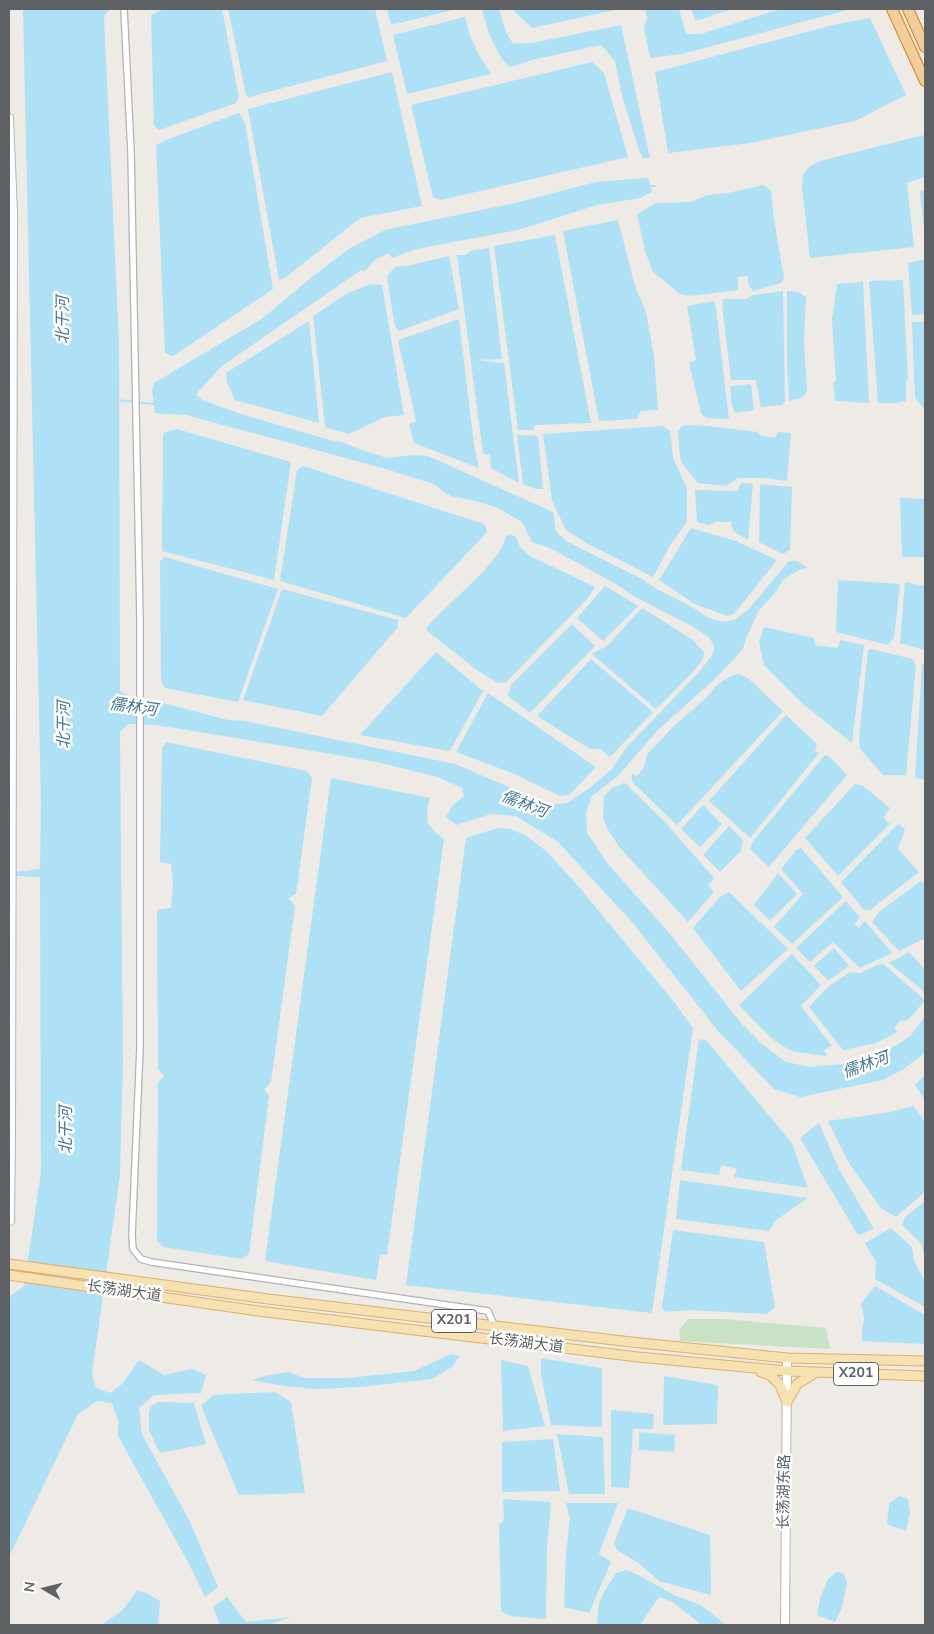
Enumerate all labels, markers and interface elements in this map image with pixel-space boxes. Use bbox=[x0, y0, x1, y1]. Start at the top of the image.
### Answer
water label: 北干河 bbox=[54, 296, 74, 344]
water label: 儒林河 bbox=[108, 695, 158, 721]
water label: 北干河 bbox=[55, 701, 75, 749]
water label: 儒林河 bbox=[498, 787, 550, 823]
water label: 儒林河 bbox=[840, 1049, 892, 1083]
water label: 北干河 bbox=[57, 1106, 77, 1154]
street label: 长荡湖大道 bbox=[86, 1278, 162, 1306]
road number: X201 bbox=[432, 1310, 476, 1332]
street label: 长荡湖大道 bbox=[488, 1330, 564, 1358]
road number: X201 bbox=[834, 1362, 878, 1386]
street label: 长荡湖东路 bbox=[775, 1454, 795, 1530]
north arrow bbox=[20, 1564, 70, 1614]
text: N bbox=[20, 1580, 40, 1593]

